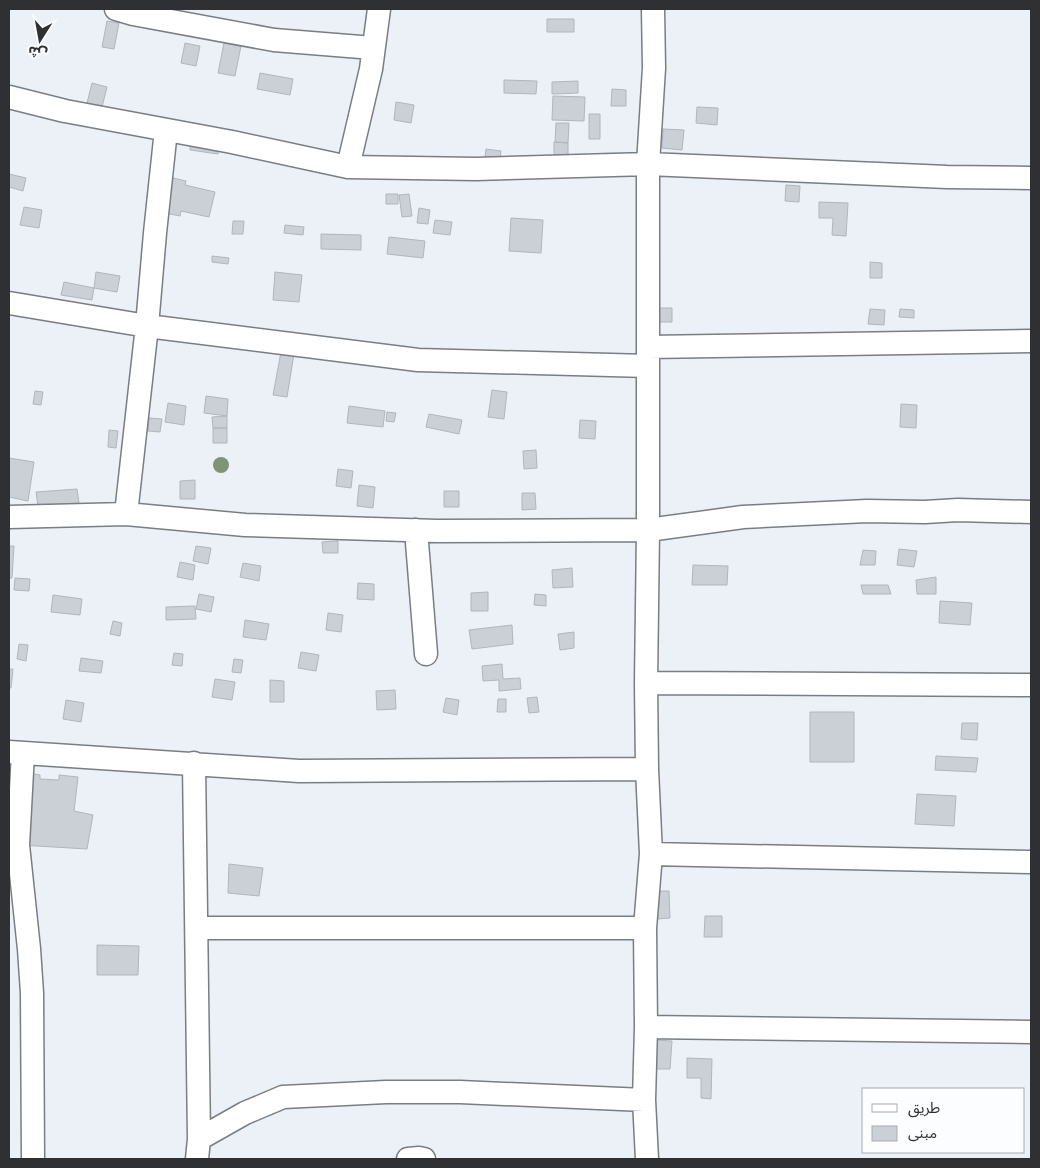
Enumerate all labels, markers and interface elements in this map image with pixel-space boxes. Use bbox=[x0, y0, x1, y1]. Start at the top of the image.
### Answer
north arrow bbox=[15, 15, 65, 65]
text: ش bbox=[26, 41, 49, 64]
legend bbox=[862, 1088, 1025, 1153]
text: طريق bbox=[908, 1097, 940, 1118]
text: مبنى bbox=[908, 1122, 937, 1143]

